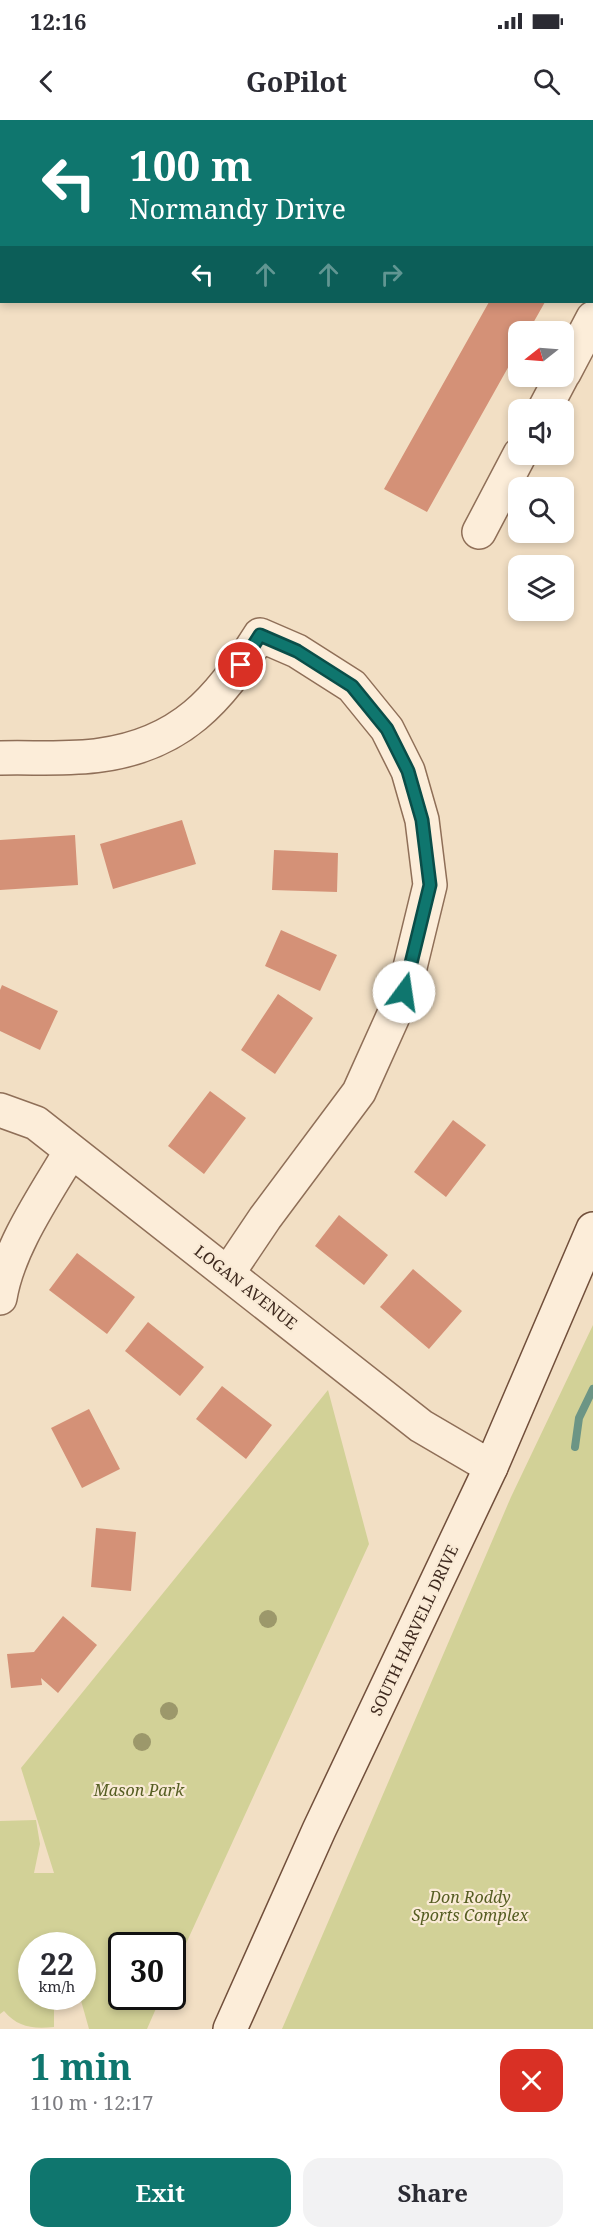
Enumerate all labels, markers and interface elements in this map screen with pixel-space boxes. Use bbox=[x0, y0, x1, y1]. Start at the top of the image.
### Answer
text: 12:16 bbox=[30, 6, 86, 36]
text: GoPilot bbox=[246, 63, 347, 100]
icon: back bbox=[30, 65, 63, 98]
icon: search bbox=[530, 65, 563, 98]
text: 100 m bbox=[129, 136, 253, 193]
icon: left bbox=[30, 144, 108, 222]
text: Normandy Drive bbox=[129, 190, 346, 227]
icon: left bbox=[186, 258, 219, 291]
icon: ahead bbox=[249, 258, 282, 291]
icon: ahead bbox=[312, 258, 345, 291]
icon: right bbox=[375, 258, 408, 291]
north arrow bbox=[508, 321, 574, 387]
map controls bbox=[508, 321, 574, 621]
button: sound bbox=[508, 399, 574, 465]
button: search bbox=[508, 477, 574, 543]
button: layers bbox=[508, 555, 574, 621]
pin bbox=[215, 639, 266, 690]
icon: arrive bbox=[224, 648, 257, 681]
position arrow bbox=[372, 960, 436, 1024]
street label: LOGAN AVENUE bbox=[190, 1240, 302, 1334]
street label: SOUTH HARVELL DRIVE bbox=[365, 1541, 463, 1719]
park label: Mason Park bbox=[93, 1779, 185, 1801]
park label: Don Roddy Sports Complex bbox=[412, 1886, 528, 1926]
speed limit sign: 30 bbox=[108, 1932, 186, 2010]
text: 22 bbox=[40, 1943, 74, 1984]
text: km/h bbox=[39, 1976, 75, 1996]
text: 1 min bbox=[30, 2042, 132, 2091]
button: close bbox=[500, 2049, 563, 2112]
text: 110 m · 12:17 bbox=[30, 2089, 153, 2116]
button: Exit bbox=[30, 2158, 291, 2227]
button: Share bbox=[303, 2158, 563, 2227]

